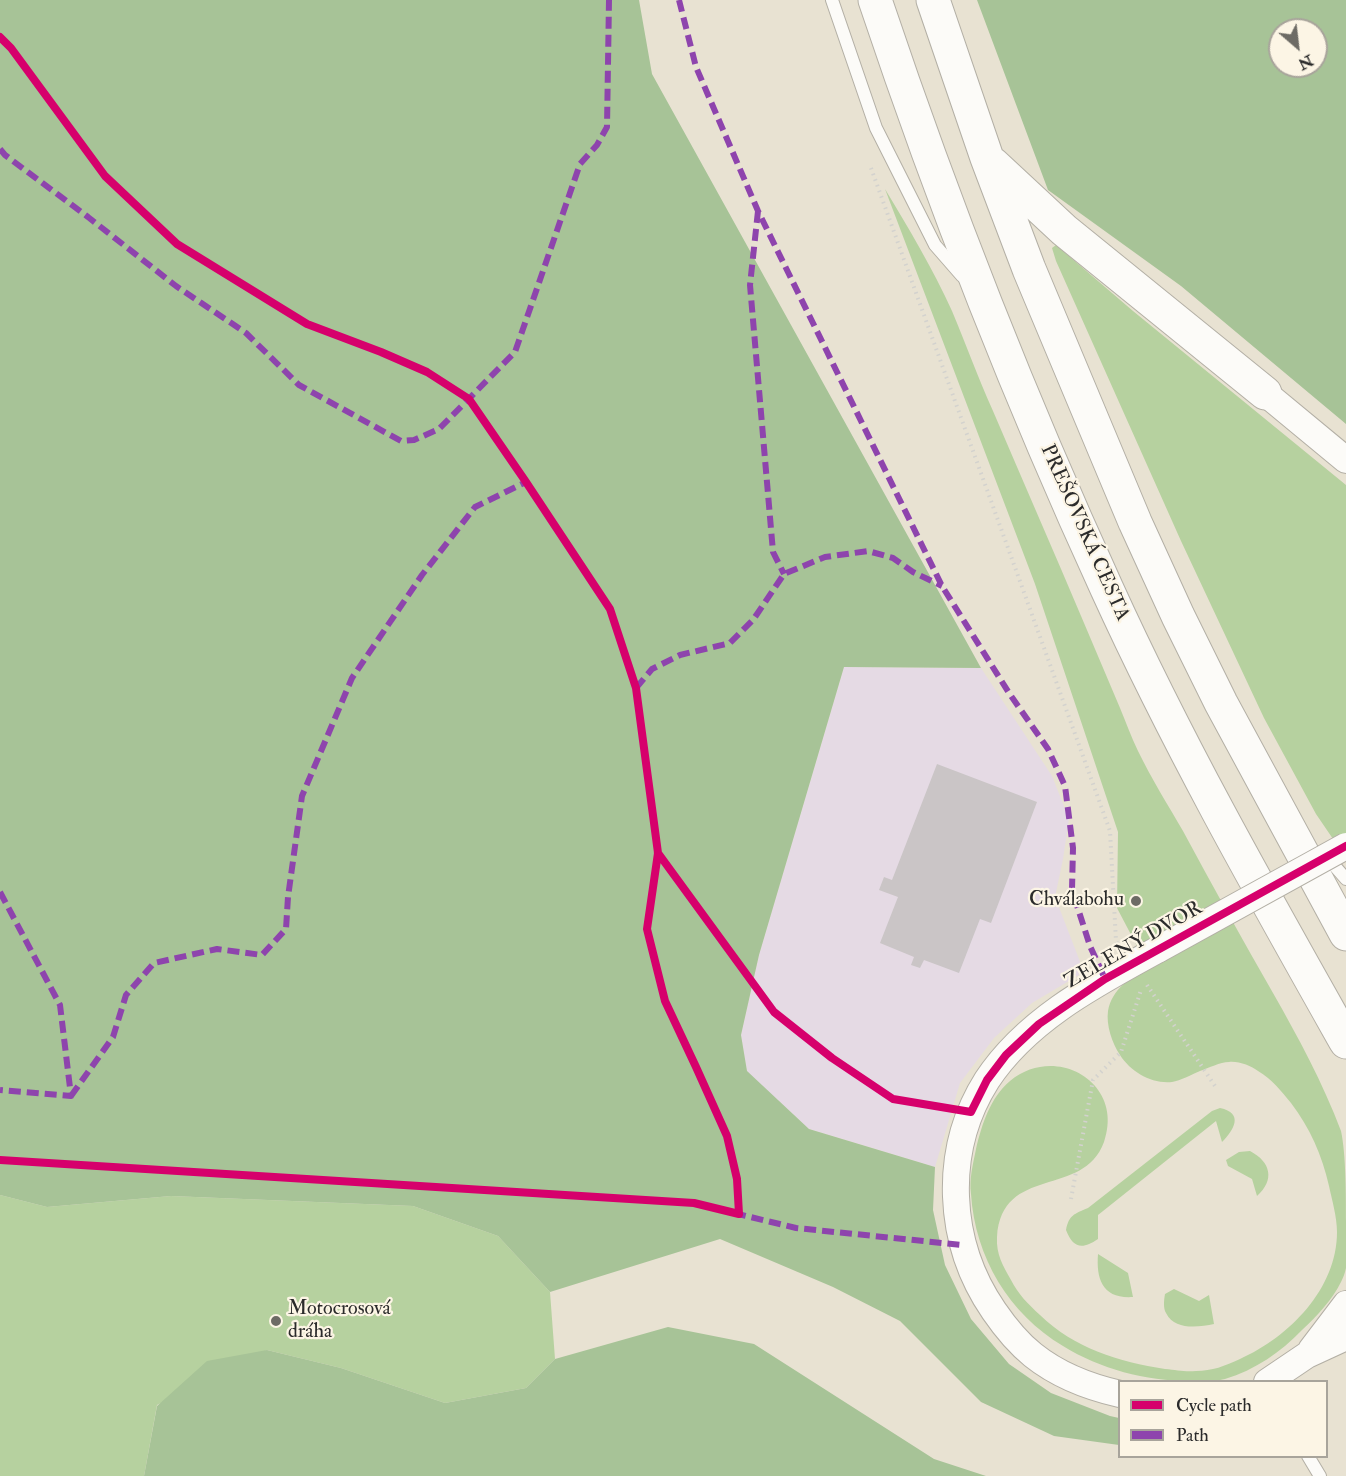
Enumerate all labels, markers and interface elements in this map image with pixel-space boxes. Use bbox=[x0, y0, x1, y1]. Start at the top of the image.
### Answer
north arrow bbox=[1268, 18, 1328, 78]
text: N bbox=[1294, 50, 1317, 74]
street label: PREŠOVSKÁ CESTA bbox=[1034, 441, 1134, 625]
place label: Chválabohu bbox=[1029, 889, 1124, 913]
marker: Chválabohu bbox=[1129, 894, 1143, 908]
street label: ZELENÝ DVOR bbox=[1061, 897, 1207, 995]
place label: Motocrosová dráha bbox=[288, 1298, 391, 1345]
marker: Motocrosová dráha bbox=[269, 1314, 283, 1328]
legend bbox=[1118, 1380, 1328, 1458]
text: Cycle path bbox=[1176, 1394, 1252, 1417]
text: Path bbox=[1176, 1424, 1209, 1447]

